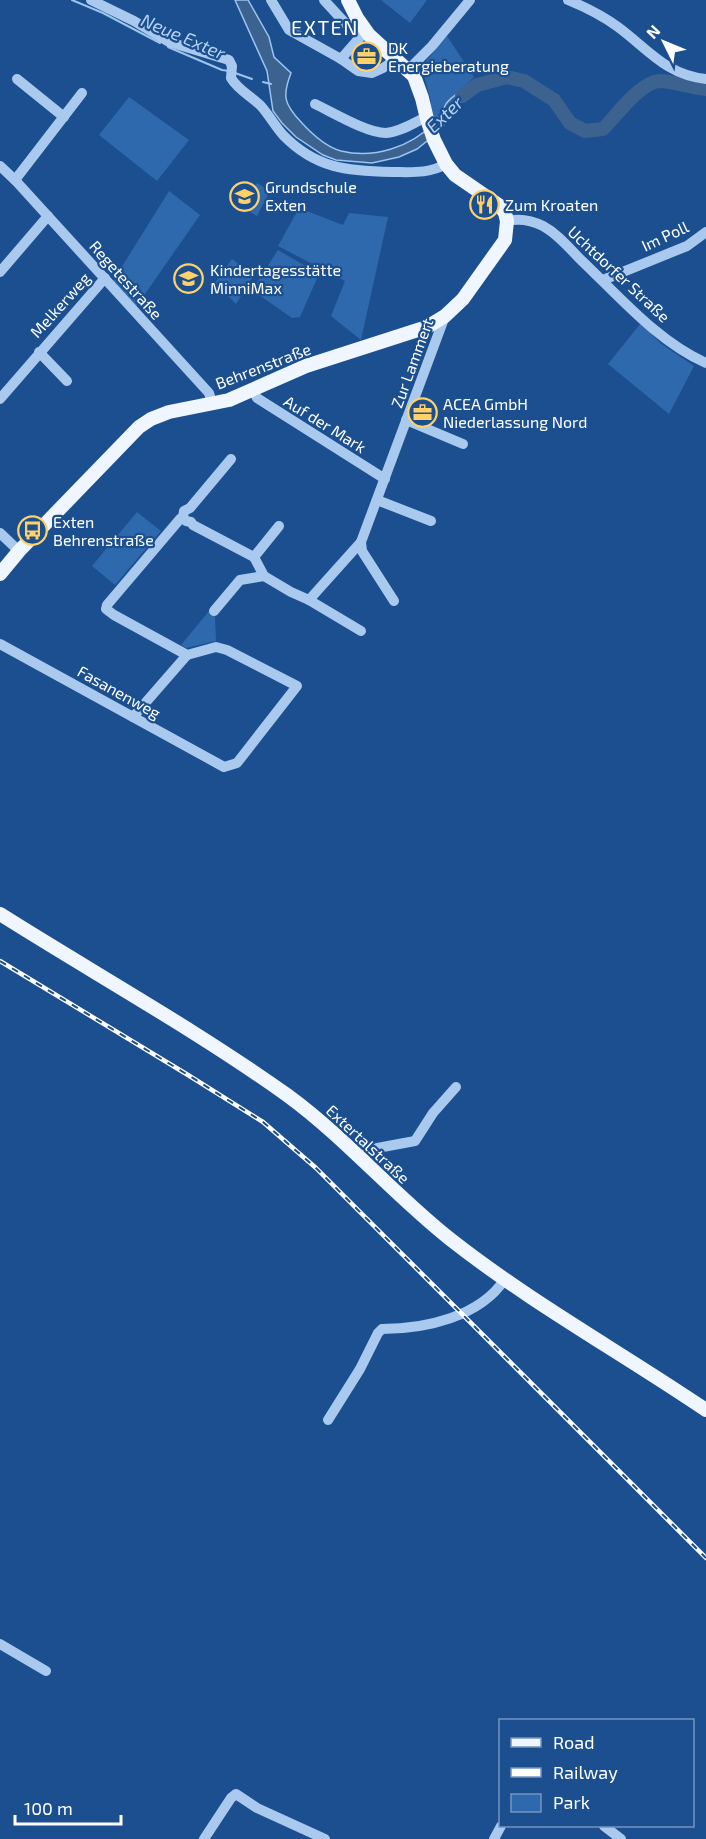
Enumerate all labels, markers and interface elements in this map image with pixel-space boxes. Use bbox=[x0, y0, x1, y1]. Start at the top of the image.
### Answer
water label: Neue Exter bbox=[138, 8, 230, 64]
north arrow bbox=[634, 12, 694, 72]
district label: EXTEN bbox=[291, 15, 359, 39]
text: N bbox=[642, 21, 664, 42]
place label: DK Energieberatung bbox=[388, 38, 509, 75]
office icon: DK Energieberatung bbox=[351, 41, 383, 73]
water label: Exter bbox=[421, 91, 468, 137]
place label: Grundschule Exten bbox=[265, 177, 357, 214]
school or university icon: Grundschule Exten bbox=[228, 180, 260, 212]
restaurant icon: Zum Kroaten bbox=[468, 189, 500, 221]
place label: Zum Kroaten bbox=[505, 195, 598, 214]
street label: Im Poll bbox=[638, 216, 692, 255]
street label: Uchtdorfer Straße bbox=[564, 222, 674, 326]
street label: Regetestraße bbox=[86, 236, 167, 323]
place label: Kindertagesstätte MinniMax bbox=[210, 260, 341, 297]
school or university icon: Kindertagesstätte MinniMax bbox=[173, 263, 205, 295]
street label: Melkerweg bbox=[25, 268, 94, 341]
street label: Zur Lammert bbox=[387, 315, 437, 410]
street label: Behrenstraße bbox=[212, 339, 313, 392]
street label: Auf der Mark bbox=[281, 391, 370, 456]
place label: ACEA GmbH Niederlassung Nord bbox=[443, 394, 588, 431]
office icon: ACEA GmbH Niederlassung Nord bbox=[406, 397, 438, 429]
place label: Exten Behrenstraße bbox=[53, 512, 154, 549]
bus stop icon: Exten Behrenstraße bbox=[16, 515, 48, 547]
street label: Fasanenweg bbox=[74, 661, 164, 722]
street label: Extertalstraße bbox=[323, 1100, 414, 1187]
legend bbox=[499, 1719, 694, 1827]
text: Road bbox=[553, 1731, 594, 1753]
text: Railway bbox=[553, 1761, 618, 1783]
scale bar bbox=[15, 1788, 122, 1826]
text: Park bbox=[553, 1791, 590, 1813]
text: 100 m bbox=[24, 1797, 73, 1819]

